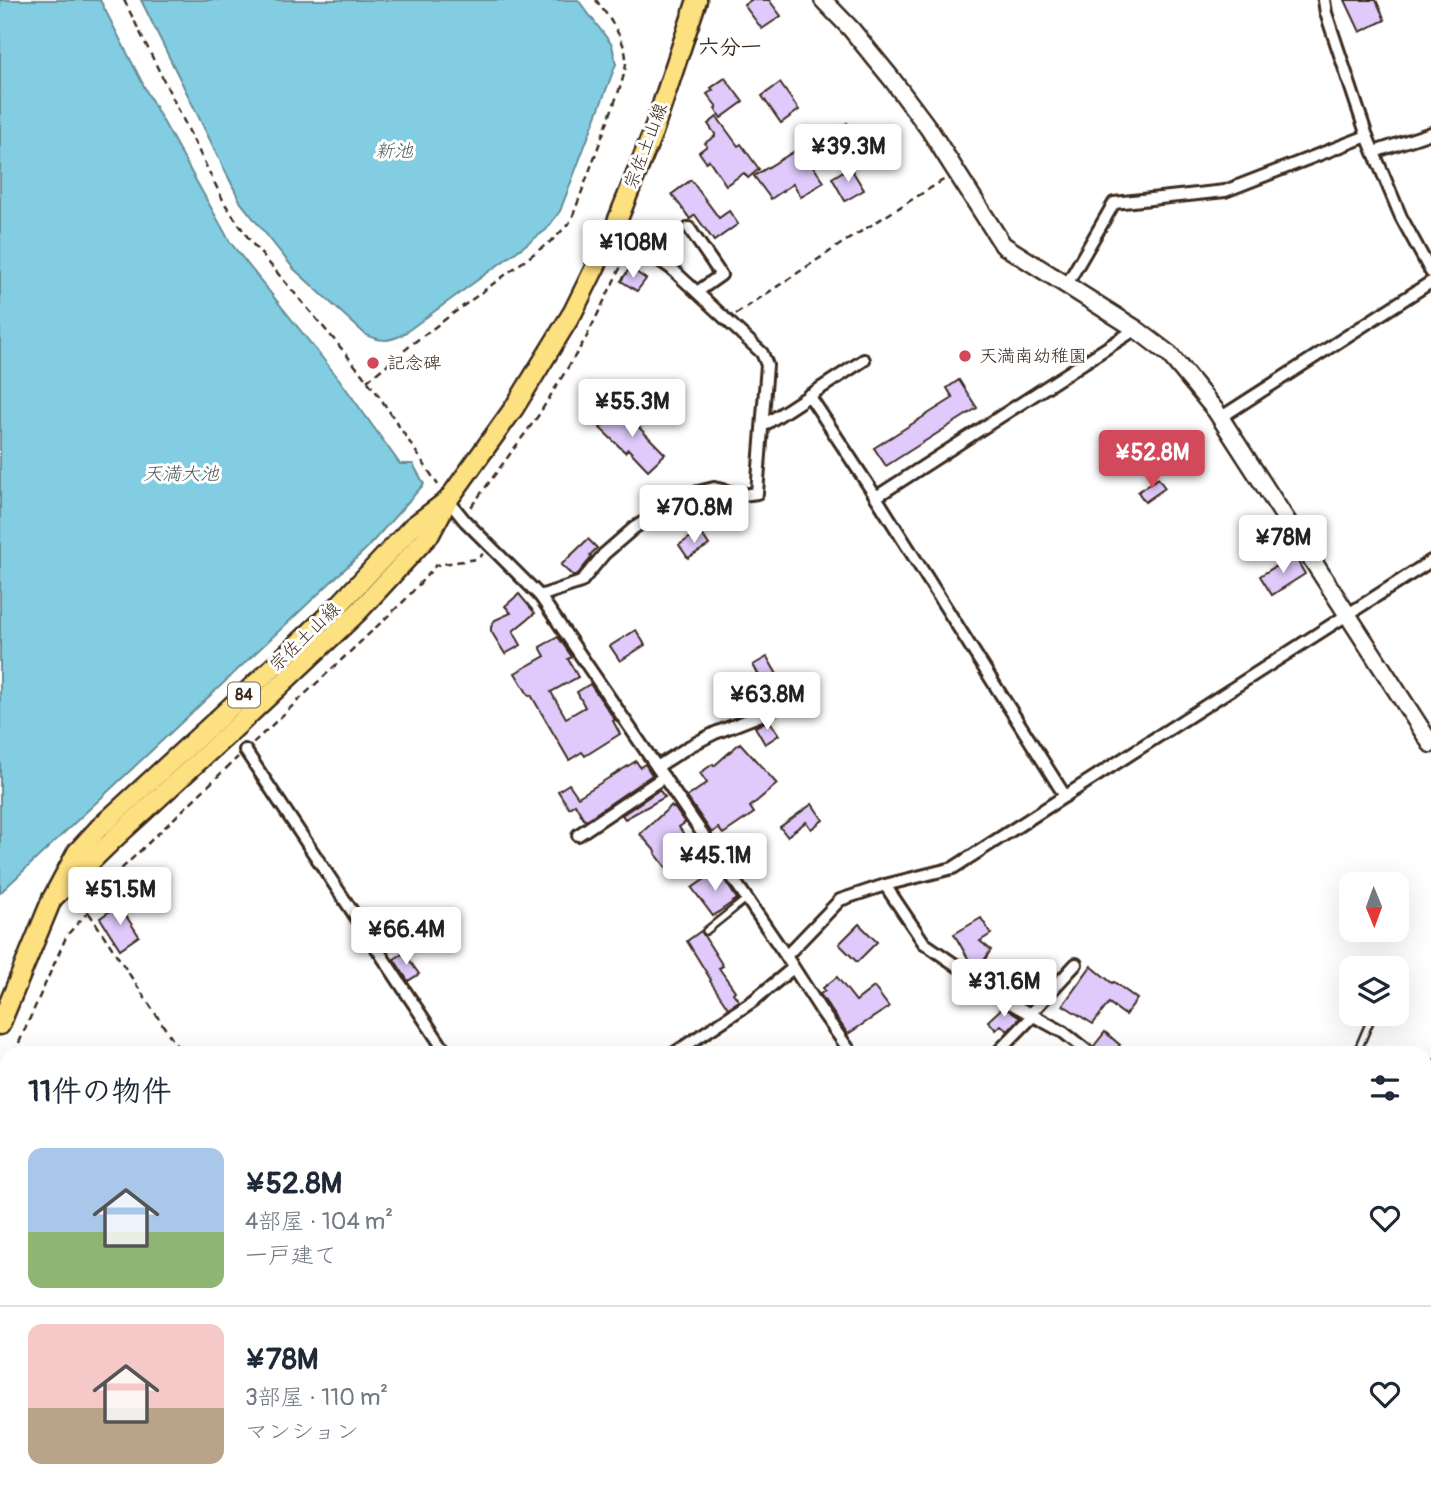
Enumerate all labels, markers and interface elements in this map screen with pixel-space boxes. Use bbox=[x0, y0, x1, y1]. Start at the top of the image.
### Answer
district label: 六分一 bbox=[699, 34, 762, 61]
street label: 宗佐土山線 bbox=[619, 100, 673, 192]
pin: ¥39.3M bbox=[791, 124, 905, 184]
text: ¥39.3M bbox=[810, 132, 886, 161]
water label: 新池 bbox=[375, 139, 414, 163]
pin: ¥108M bbox=[584, 220, 682, 280]
text: ¥108M bbox=[599, 228, 667, 257]
place label: 天満南幼稚園 bbox=[979, 345, 1087, 368]
marker: 天満南幼稚園 bbox=[957, 348, 973, 364]
place label: 記念碑 bbox=[387, 352, 441, 375]
marker: 記念碑 bbox=[365, 355, 381, 371]
pin: ¥55.3M bbox=[575, 380, 689, 439]
text: ¥55.3M bbox=[594, 387, 670, 416]
pin: ¥52.8M bbox=[1095, 430, 1209, 490]
text: ¥52.8M bbox=[1115, 438, 1189, 467]
water label: 天満大池 bbox=[143, 462, 220, 486]
pin: ¥70.8M bbox=[637, 486, 751, 545]
text: ¥70.8M bbox=[655, 493, 733, 522]
pin: ¥78M bbox=[1242, 516, 1324, 575]
text: ¥78M bbox=[1255, 523, 1311, 552]
street label: 宗佐土山線 bbox=[265, 597, 345, 677]
pin: ¥63.8M bbox=[710, 672, 824, 732]
text: ¥63.8M bbox=[729, 680, 805, 709]
road number: 84 bbox=[228, 682, 260, 708]
pin: ¥45.1M bbox=[658, 834, 772, 893]
text: ¥45.1M bbox=[679, 841, 751, 870]
pin: ¥51.5M bbox=[63, 867, 177, 927]
north arrow bbox=[1339, 872, 1409, 942]
map controls bbox=[1339, 872, 1409, 1026]
text: ¥51.5M bbox=[84, 875, 156, 904]
pin: ¥66.4M bbox=[349, 908, 463, 967]
text: ¥66.4M bbox=[367, 915, 445, 944]
button: layers bbox=[1339, 956, 1409, 1026]
pin: ¥31.6M bbox=[947, 960, 1061, 1019]
text: ¥31.6M bbox=[968, 967, 1040, 996]
icon: filters bbox=[1366, 1069, 1404, 1107]
text: 11件の物件 bbox=[28, 1073, 171, 1110]
text: ¥52.8M bbox=[245, 1165, 342, 1202]
icon: home bbox=[84, 1176, 168, 1260]
icon: heart bbox=[1366, 1199, 1404, 1237]
text: 4部屋 · 104 m² bbox=[245, 1207, 393, 1236]
text: 一戸建て bbox=[245, 1241, 337, 1270]
text: ¥78M bbox=[245, 1341, 318, 1378]
icon: home bbox=[84, 1352, 168, 1436]
icon: heart bbox=[1366, 1375, 1404, 1413]
text: 3部屋 · 110 m² bbox=[245, 1383, 388, 1412]
text: マンション bbox=[245, 1417, 359, 1446]

